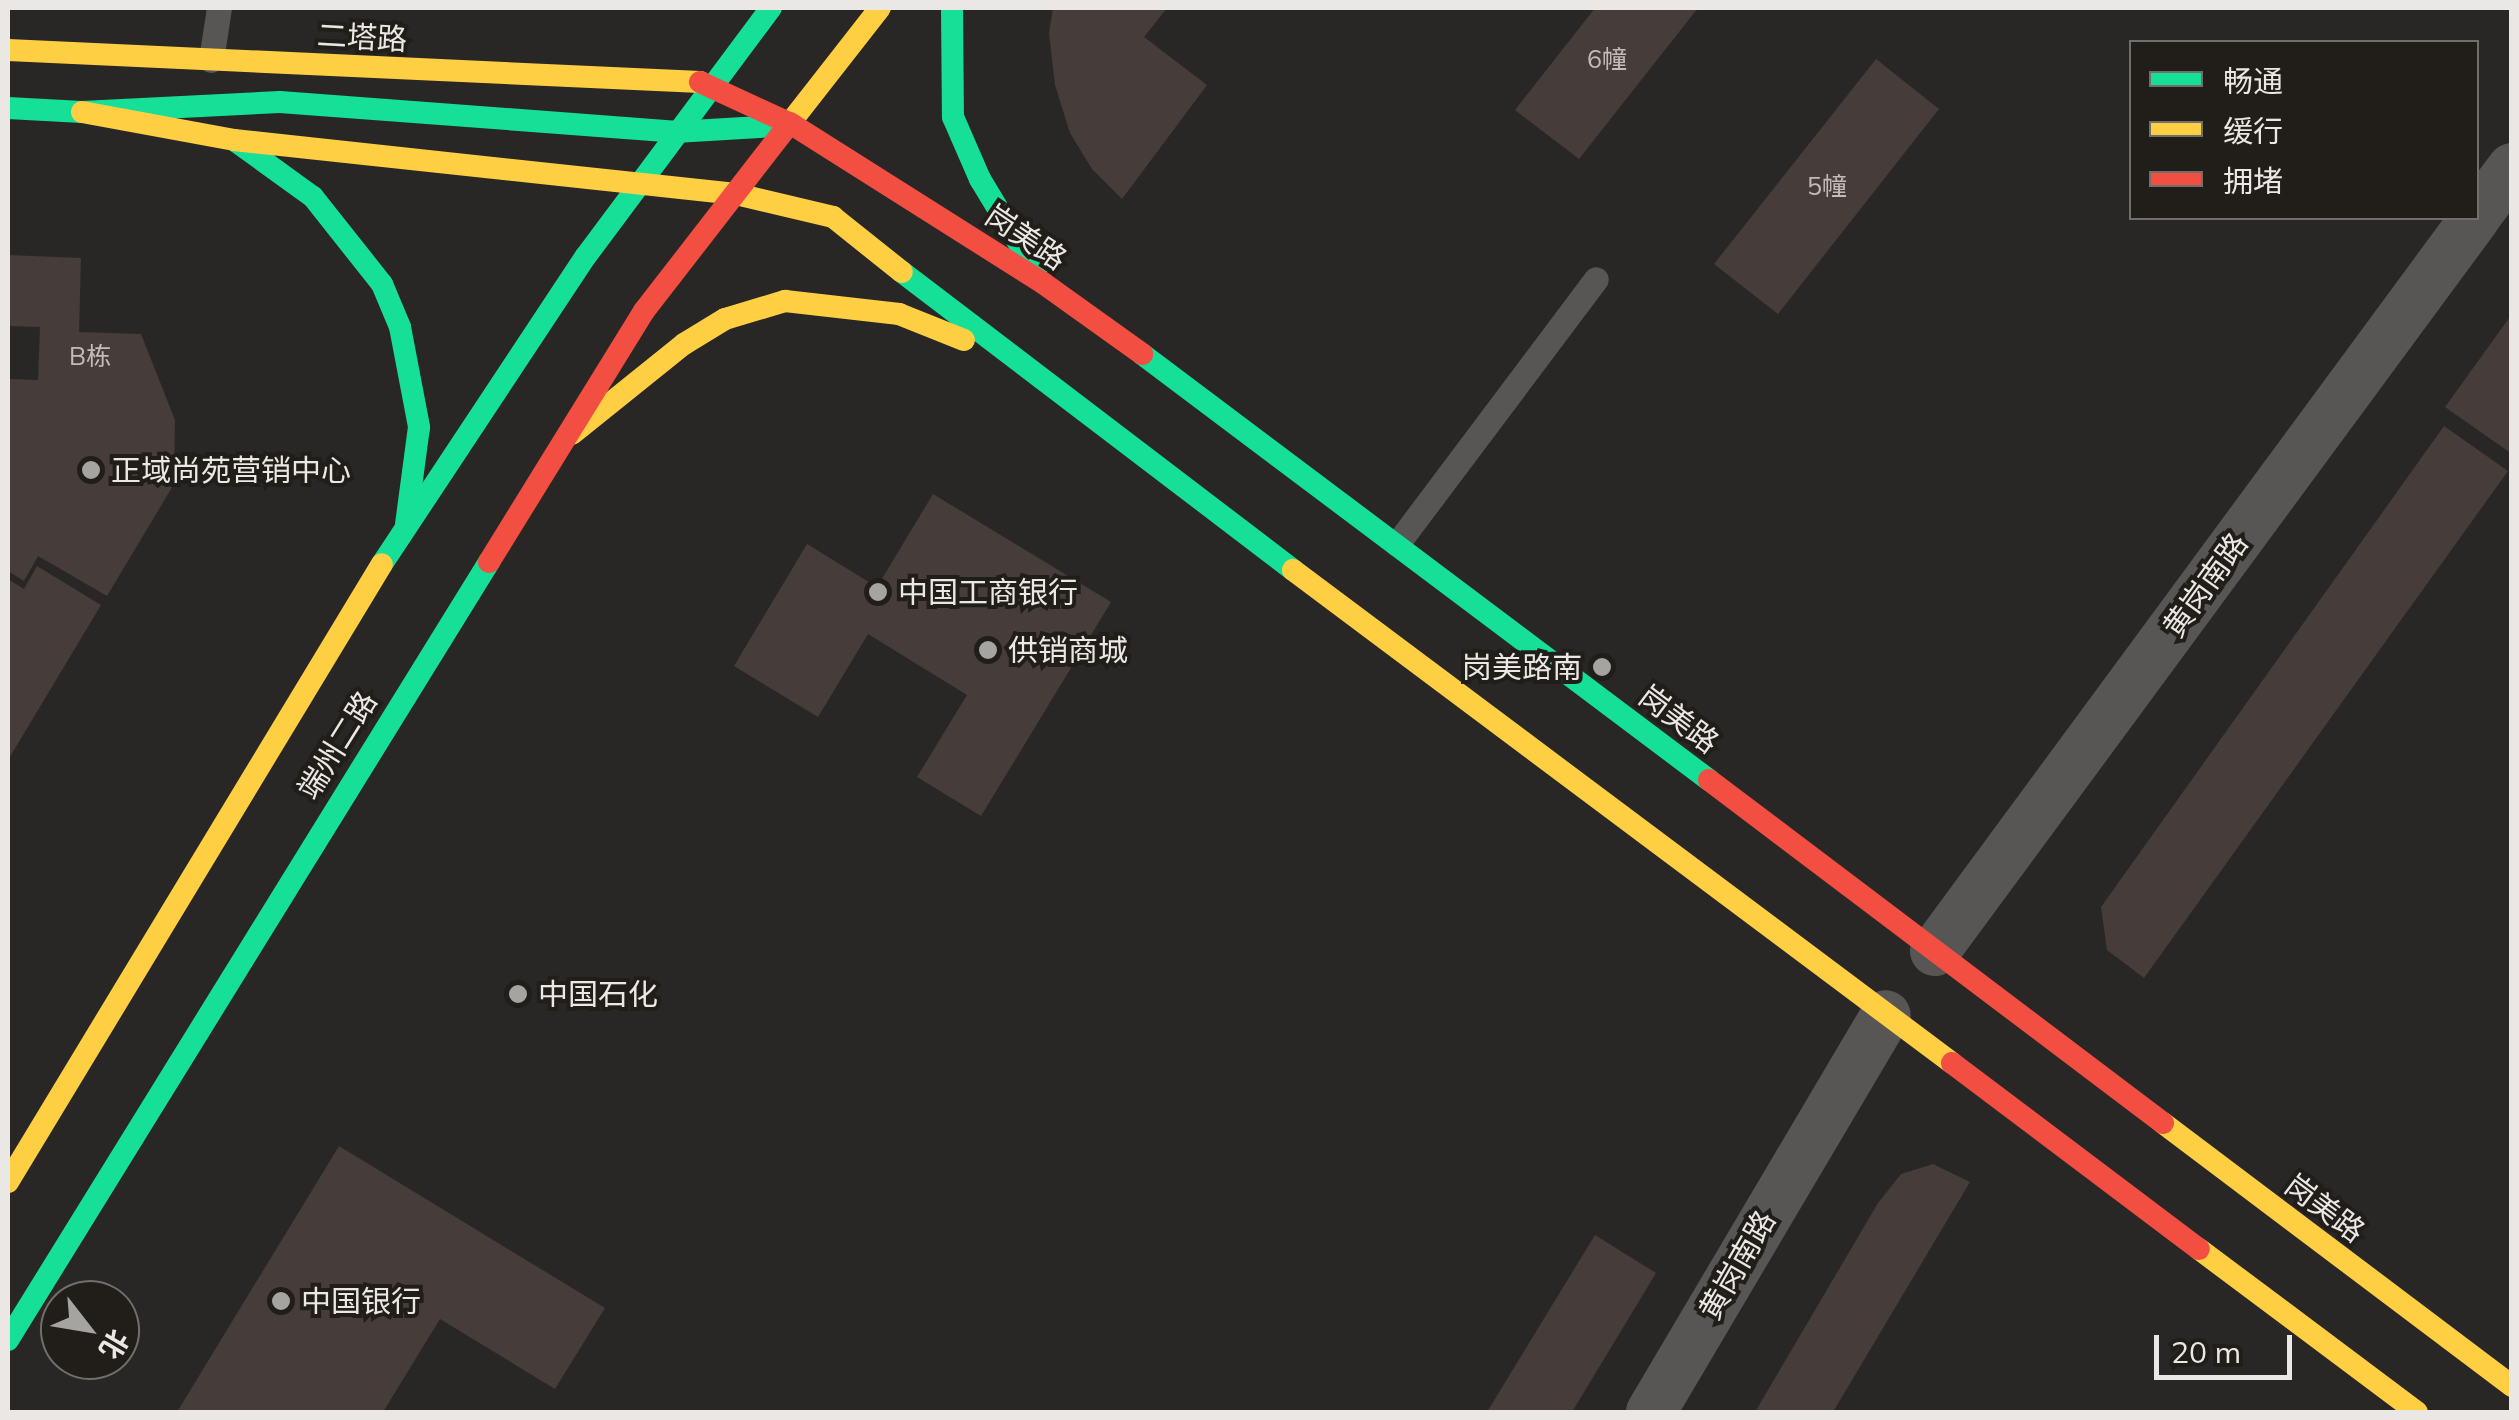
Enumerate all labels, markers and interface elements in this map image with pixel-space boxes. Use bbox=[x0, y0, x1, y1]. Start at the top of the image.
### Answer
street label: 二塔路 bbox=[316, 17, 408, 57]
legend bbox=[2129, 40, 2479, 220]
house number: 6幢 bbox=[1587, 44, 1627, 74]
text: 畅通 bbox=[2223, 62, 2283, 100]
text: 缓行 bbox=[2223, 112, 2283, 150]
text: 拥堵 bbox=[2223, 162, 2283, 200]
house number: 5幢 bbox=[1807, 171, 1847, 201]
street label: 岗美路 bbox=[979, 197, 1073, 277]
house number: B栋 bbox=[69, 341, 111, 371]
place label: 正域尚苑营销中心 bbox=[111, 452, 351, 488]
marker: 正域尚苑营销中心 bbox=[80, 459, 102, 481]
street label: 黄岗南路 bbox=[2155, 526, 2255, 644]
place label: 中国工商银行 bbox=[898, 574, 1078, 610]
marker: 中国工商银行 bbox=[867, 581, 889, 603]
place label: 供销商城 bbox=[1008, 632, 1128, 668]
marker: 供销商城 bbox=[977, 639, 999, 661]
place label: 岗美路南 bbox=[1462, 649, 1582, 685]
marker: 岗美路南 bbox=[1591, 656, 1613, 678]
street label: 岗美路 bbox=[1632, 678, 1726, 760]
street label: 端州二路 bbox=[290, 685, 384, 805]
place label: 中国石化 bbox=[538, 976, 658, 1012]
marker: 中国石化 bbox=[507, 983, 529, 1005]
street label: 岗美路 bbox=[2278, 1167, 2372, 1249]
street label: 黄岗南路 bbox=[1691, 1204, 1783, 1326]
north arrow bbox=[40, 1280, 140, 1380]
place label: 中国银行 bbox=[301, 1283, 421, 1319]
marker: 中国银行 bbox=[270, 1290, 292, 1312]
scale bar bbox=[2159, 1315, 2296, 1377]
text: 北 bbox=[92, 1324, 137, 1366]
text: 20 m bbox=[2171, 1333, 2241, 1371]

